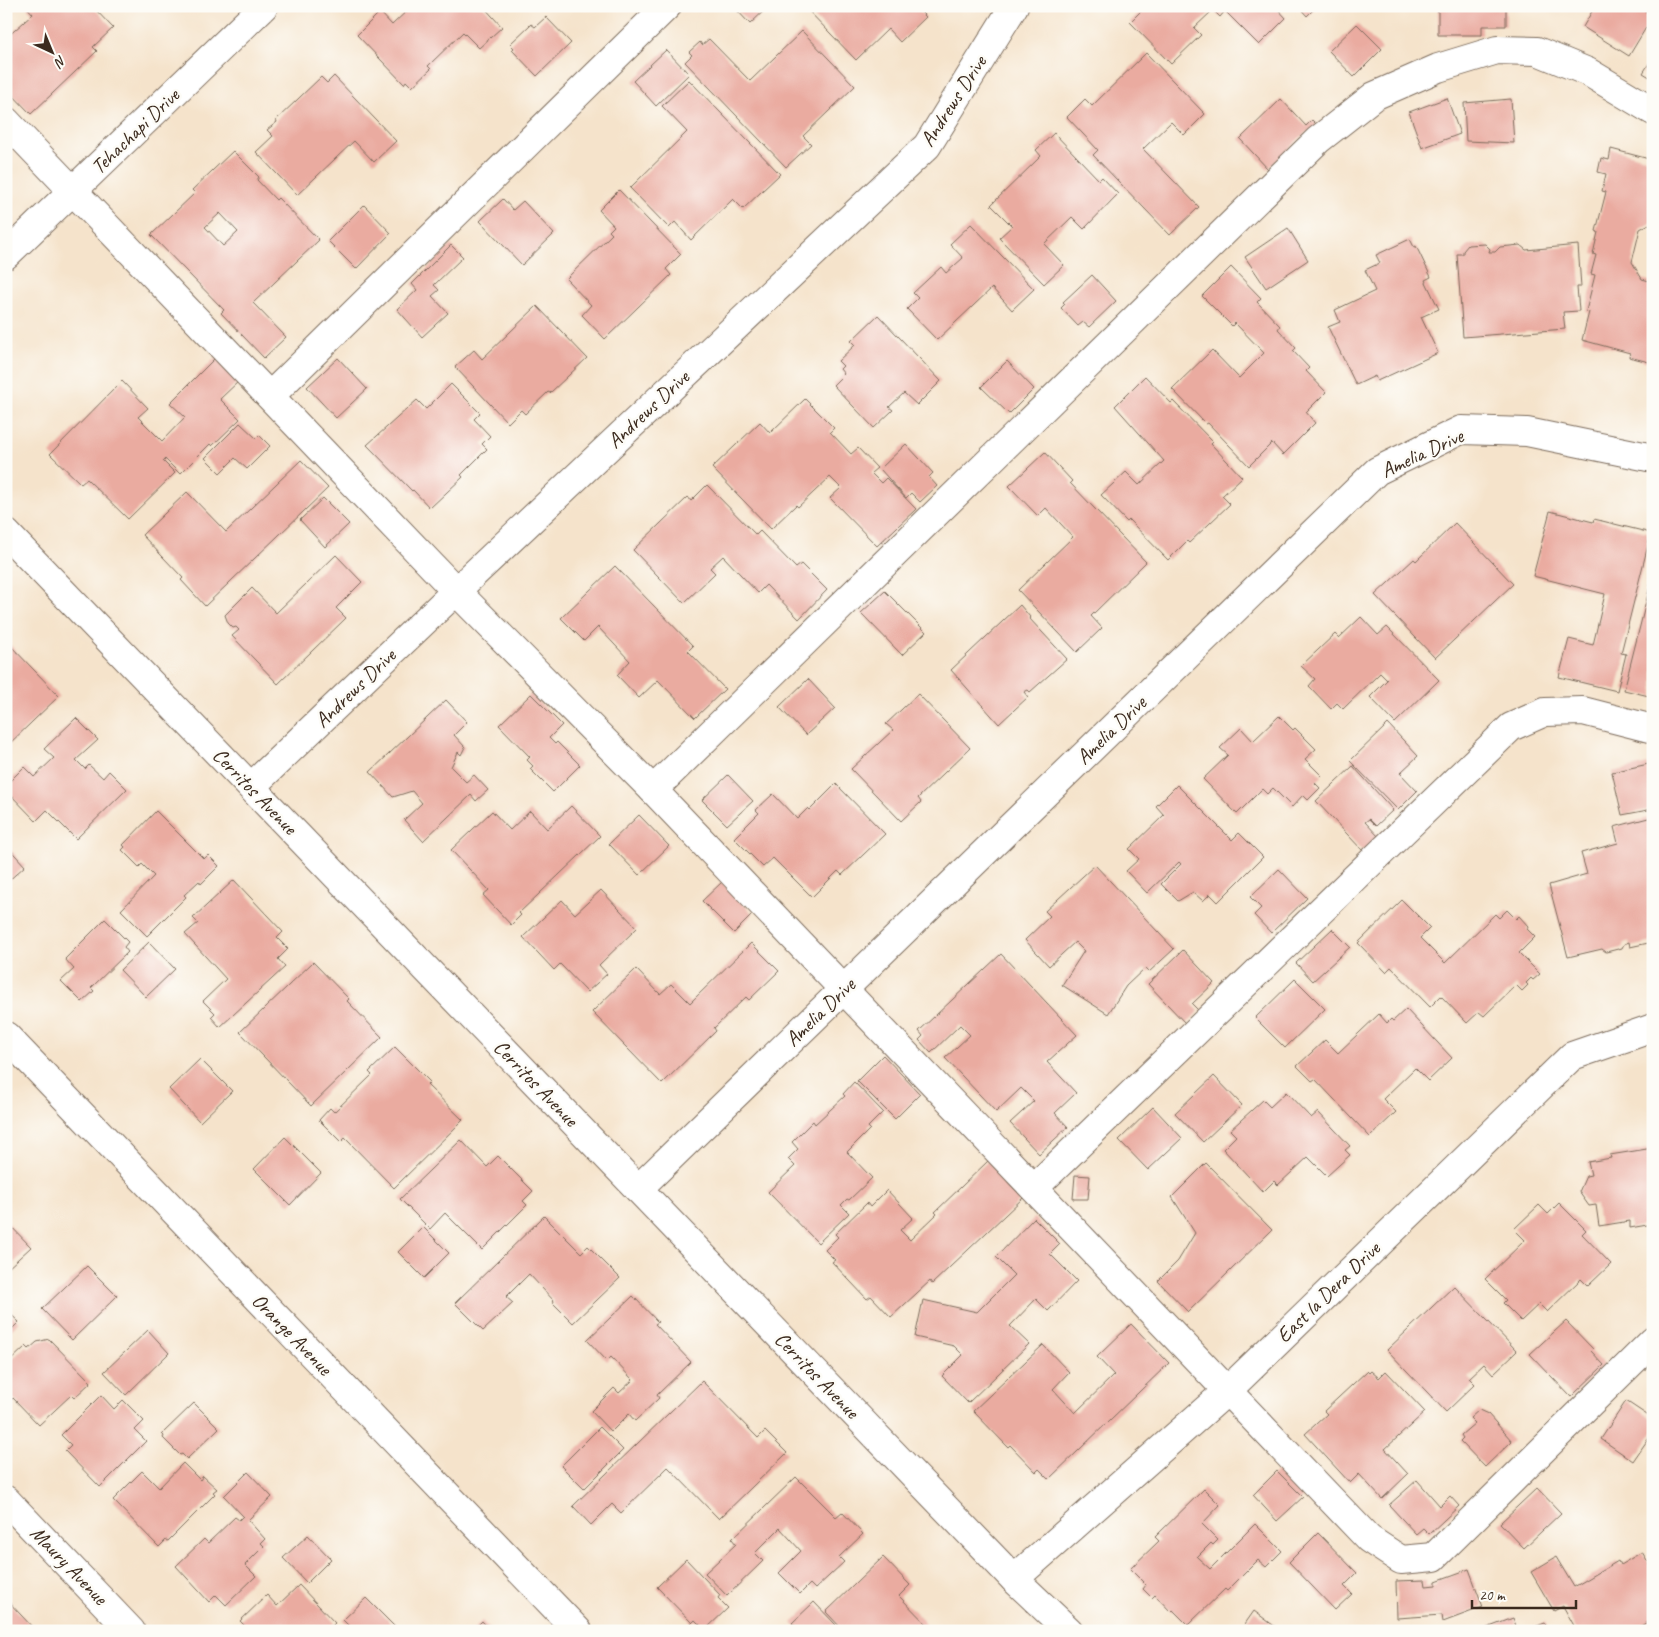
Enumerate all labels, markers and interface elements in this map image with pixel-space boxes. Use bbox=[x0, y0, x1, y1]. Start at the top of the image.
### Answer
north arrow bbox=[28, 28, 78, 78]
street label: Andrews Drive bbox=[914, 50, 993, 151]
text: N bbox=[50, 52, 70, 72]
street label: Tehachapi Drive bbox=[85, 82, 185, 179]
street label: Andrews Drive bbox=[601, 364, 695, 454]
street label: Amelia Drive bbox=[1377, 422, 1468, 483]
street label: Andrews Drive bbox=[309, 642, 402, 733]
street label: Amelia Drive bbox=[1070, 689, 1152, 770]
street label: Cerritos Avenue bbox=[207, 742, 304, 841]
street label: Amelia Drive bbox=[779, 971, 861, 1052]
street label: Cerritos Avenue bbox=[488, 1034, 585, 1133]
street label: East la Dera Drive bbox=[1271, 1235, 1386, 1348]
street label: Orange Avenue bbox=[246, 1288, 338, 1381]
street label: Cerritos Avenue bbox=[769, 1326, 866, 1425]
street label: Maury Avenue bbox=[25, 1520, 114, 1611]
scale bar bbox=[1472, 1577, 1575, 1609]
text: 20 m bbox=[1479, 1586, 1506, 1605]

